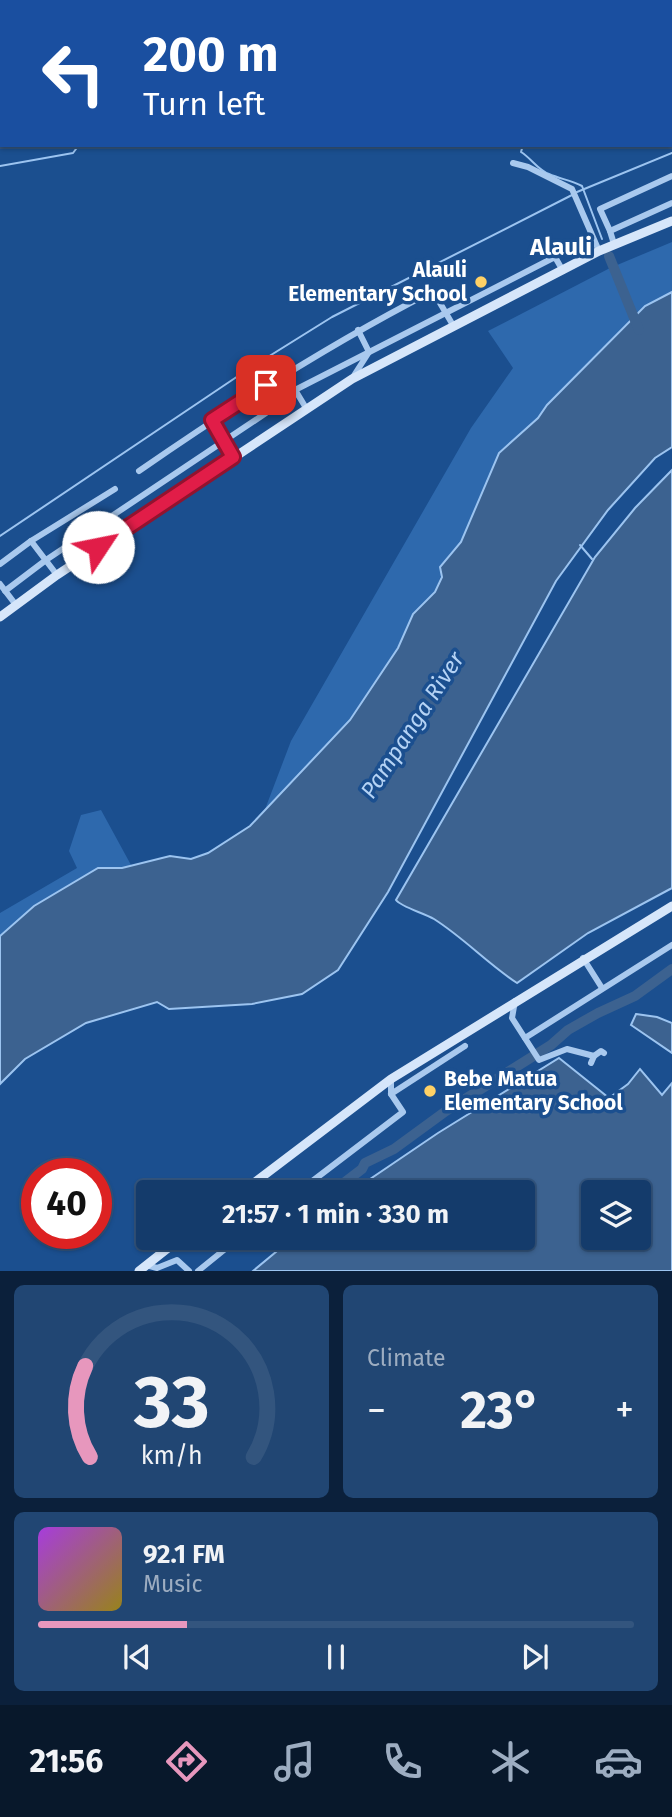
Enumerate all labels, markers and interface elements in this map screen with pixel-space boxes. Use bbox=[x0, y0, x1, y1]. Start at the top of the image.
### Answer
text: 200 m bbox=[143, 25, 279, 84]
icon: left bbox=[28, 28, 119, 119]
text: Turn left bbox=[143, 85, 265, 123]
district label: Alauli bbox=[529, 233, 592, 261]
place label: Alauli Elementary School bbox=[288, 257, 468, 307]
marker: Alauli Elementary School bbox=[473, 274, 489, 290]
pin bbox=[236, 355, 296, 415]
icon: arrive bbox=[247, 366, 285, 404]
position arrow bbox=[61, 510, 135, 584]
water label: Pampanga River bbox=[354, 645, 470, 804]
place label: Bebe Matua Elementary School bbox=[444, 1066, 623, 1116]
marker: Bebe Matua Elementary School bbox=[422, 1083, 438, 1099]
speed limit sign: 40 bbox=[21, 1158, 112, 1249]
map controls bbox=[581, 1180, 651, 1250]
button: layers bbox=[581, 1180, 651, 1250]
text: 21:57 · 1 min · 330 m bbox=[222, 1199, 449, 1230]
text: Climate bbox=[367, 1344, 446, 1372]
text: 33 bbox=[133, 1360, 209, 1447]
text: 23° bbox=[460, 1379, 541, 1442]
text: − bbox=[367, 1387, 386, 1433]
text: + bbox=[615, 1387, 634, 1433]
text: km/h bbox=[141, 1441, 202, 1471]
text: 92.1 FM bbox=[143, 1539, 225, 1570]
text: Music bbox=[143, 1570, 203, 1598]
icon: previous bbox=[118, 1638, 156, 1676]
icon: pause bbox=[317, 1638, 355, 1676]
icon: next bbox=[516, 1638, 554, 1676]
icon: directions bbox=[162, 1737, 211, 1786]
icon: music bbox=[270, 1737, 319, 1786]
icon: phone bbox=[378, 1737, 427, 1786]
icon: climate bbox=[486, 1737, 535, 1786]
icon: car bbox=[594, 1737, 643, 1786]
text: 21:56 bbox=[29, 1742, 103, 1780]

